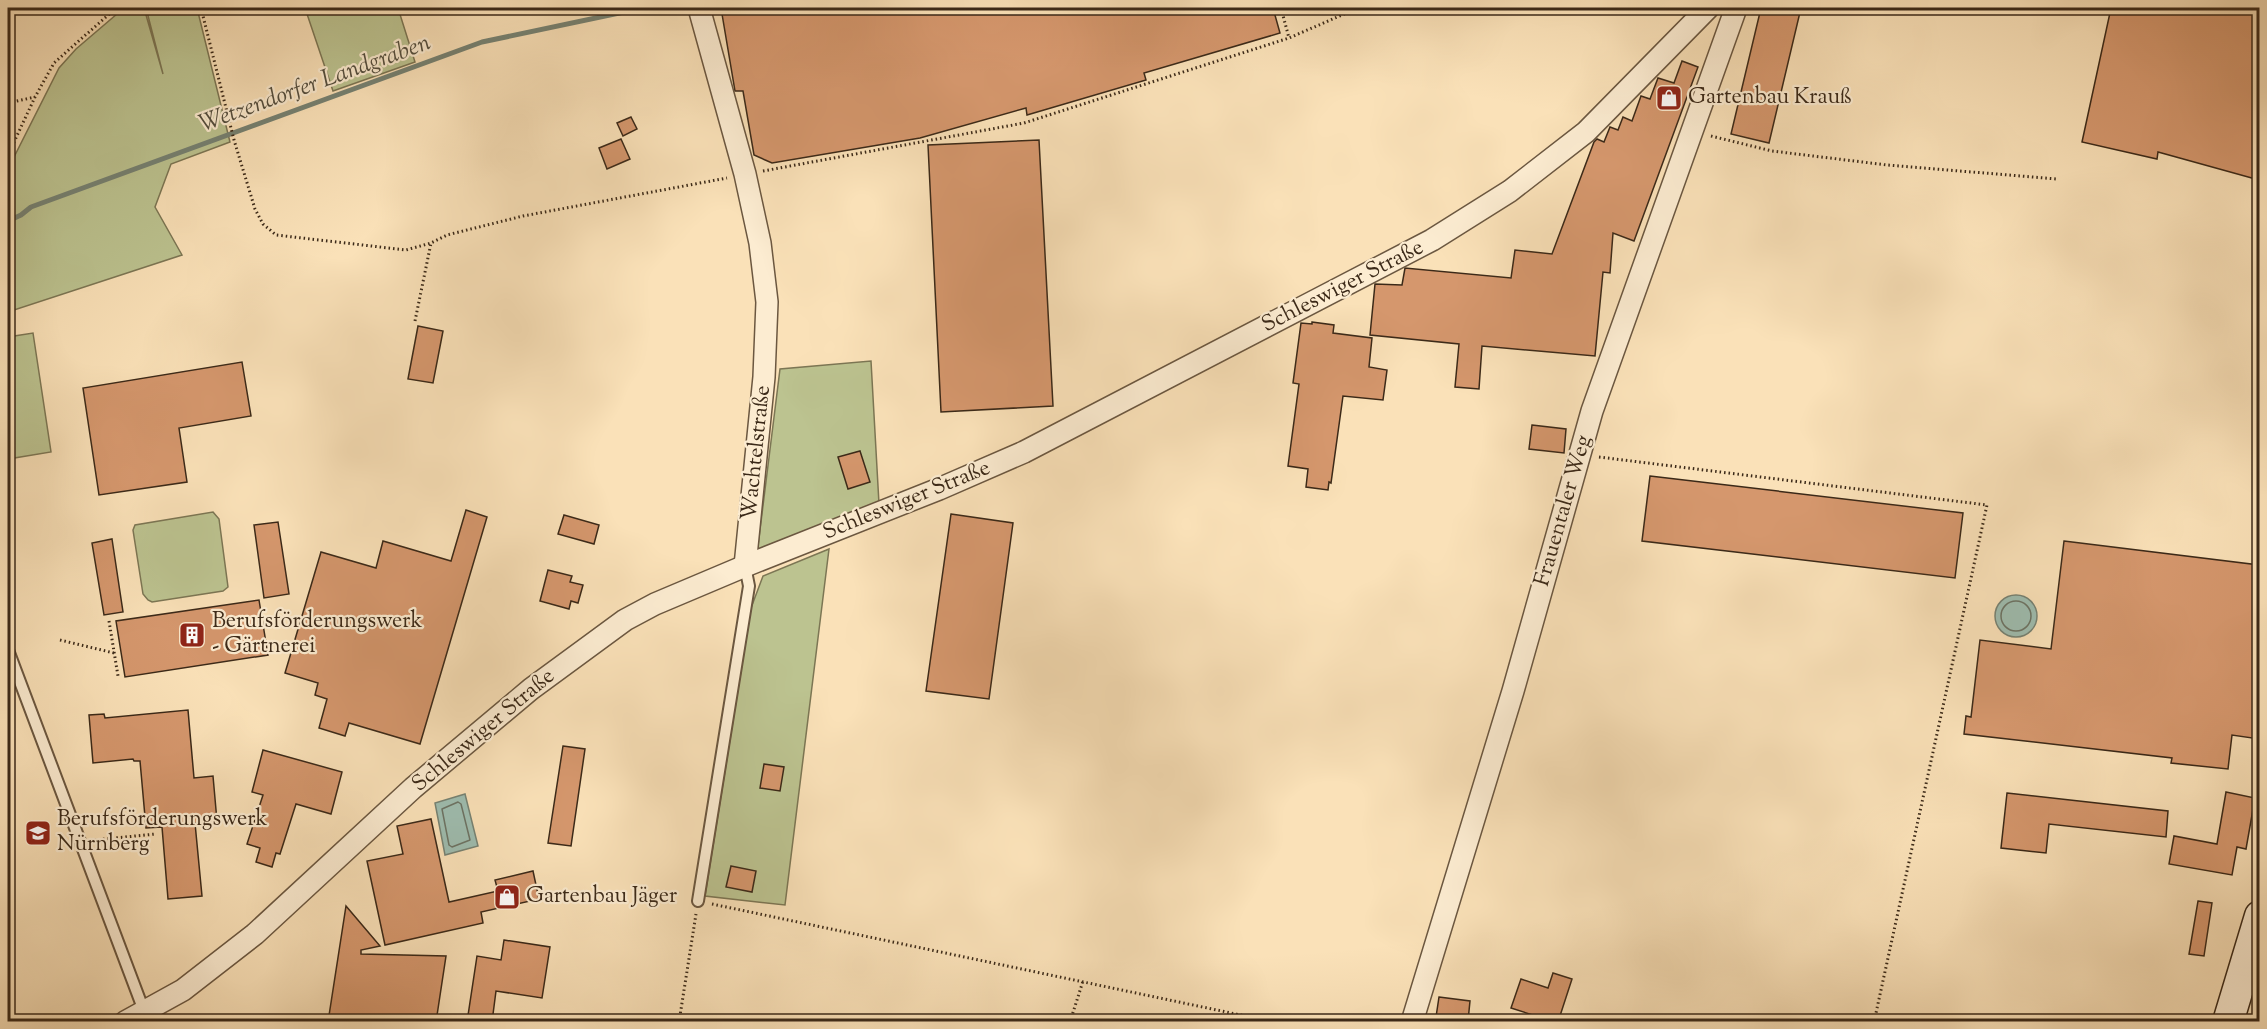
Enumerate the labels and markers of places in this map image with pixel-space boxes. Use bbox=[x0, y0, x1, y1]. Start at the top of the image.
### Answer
place label: Gartenbau Krauß bbox=[1688, 82, 1852, 114]
shop icon: Gartenbau Krauß bbox=[1654, 83, 1684, 113]
place label: Berufsförderungswerk - Gärtnerei bbox=[212, 606, 422, 663]
building icon: Berufsförderungswerk - Gärtnerei bbox=[177, 620, 207, 650]
place label: Berufsförderungswerk Nürnberg bbox=[57, 804, 267, 861]
school or university icon: Berufsförderungswerk Nürnberg bbox=[23, 818, 53, 848]
place label: Gartenbau Jäger bbox=[526, 881, 677, 913]
shop icon: Gartenbau Jäger bbox=[492, 882, 522, 912]

